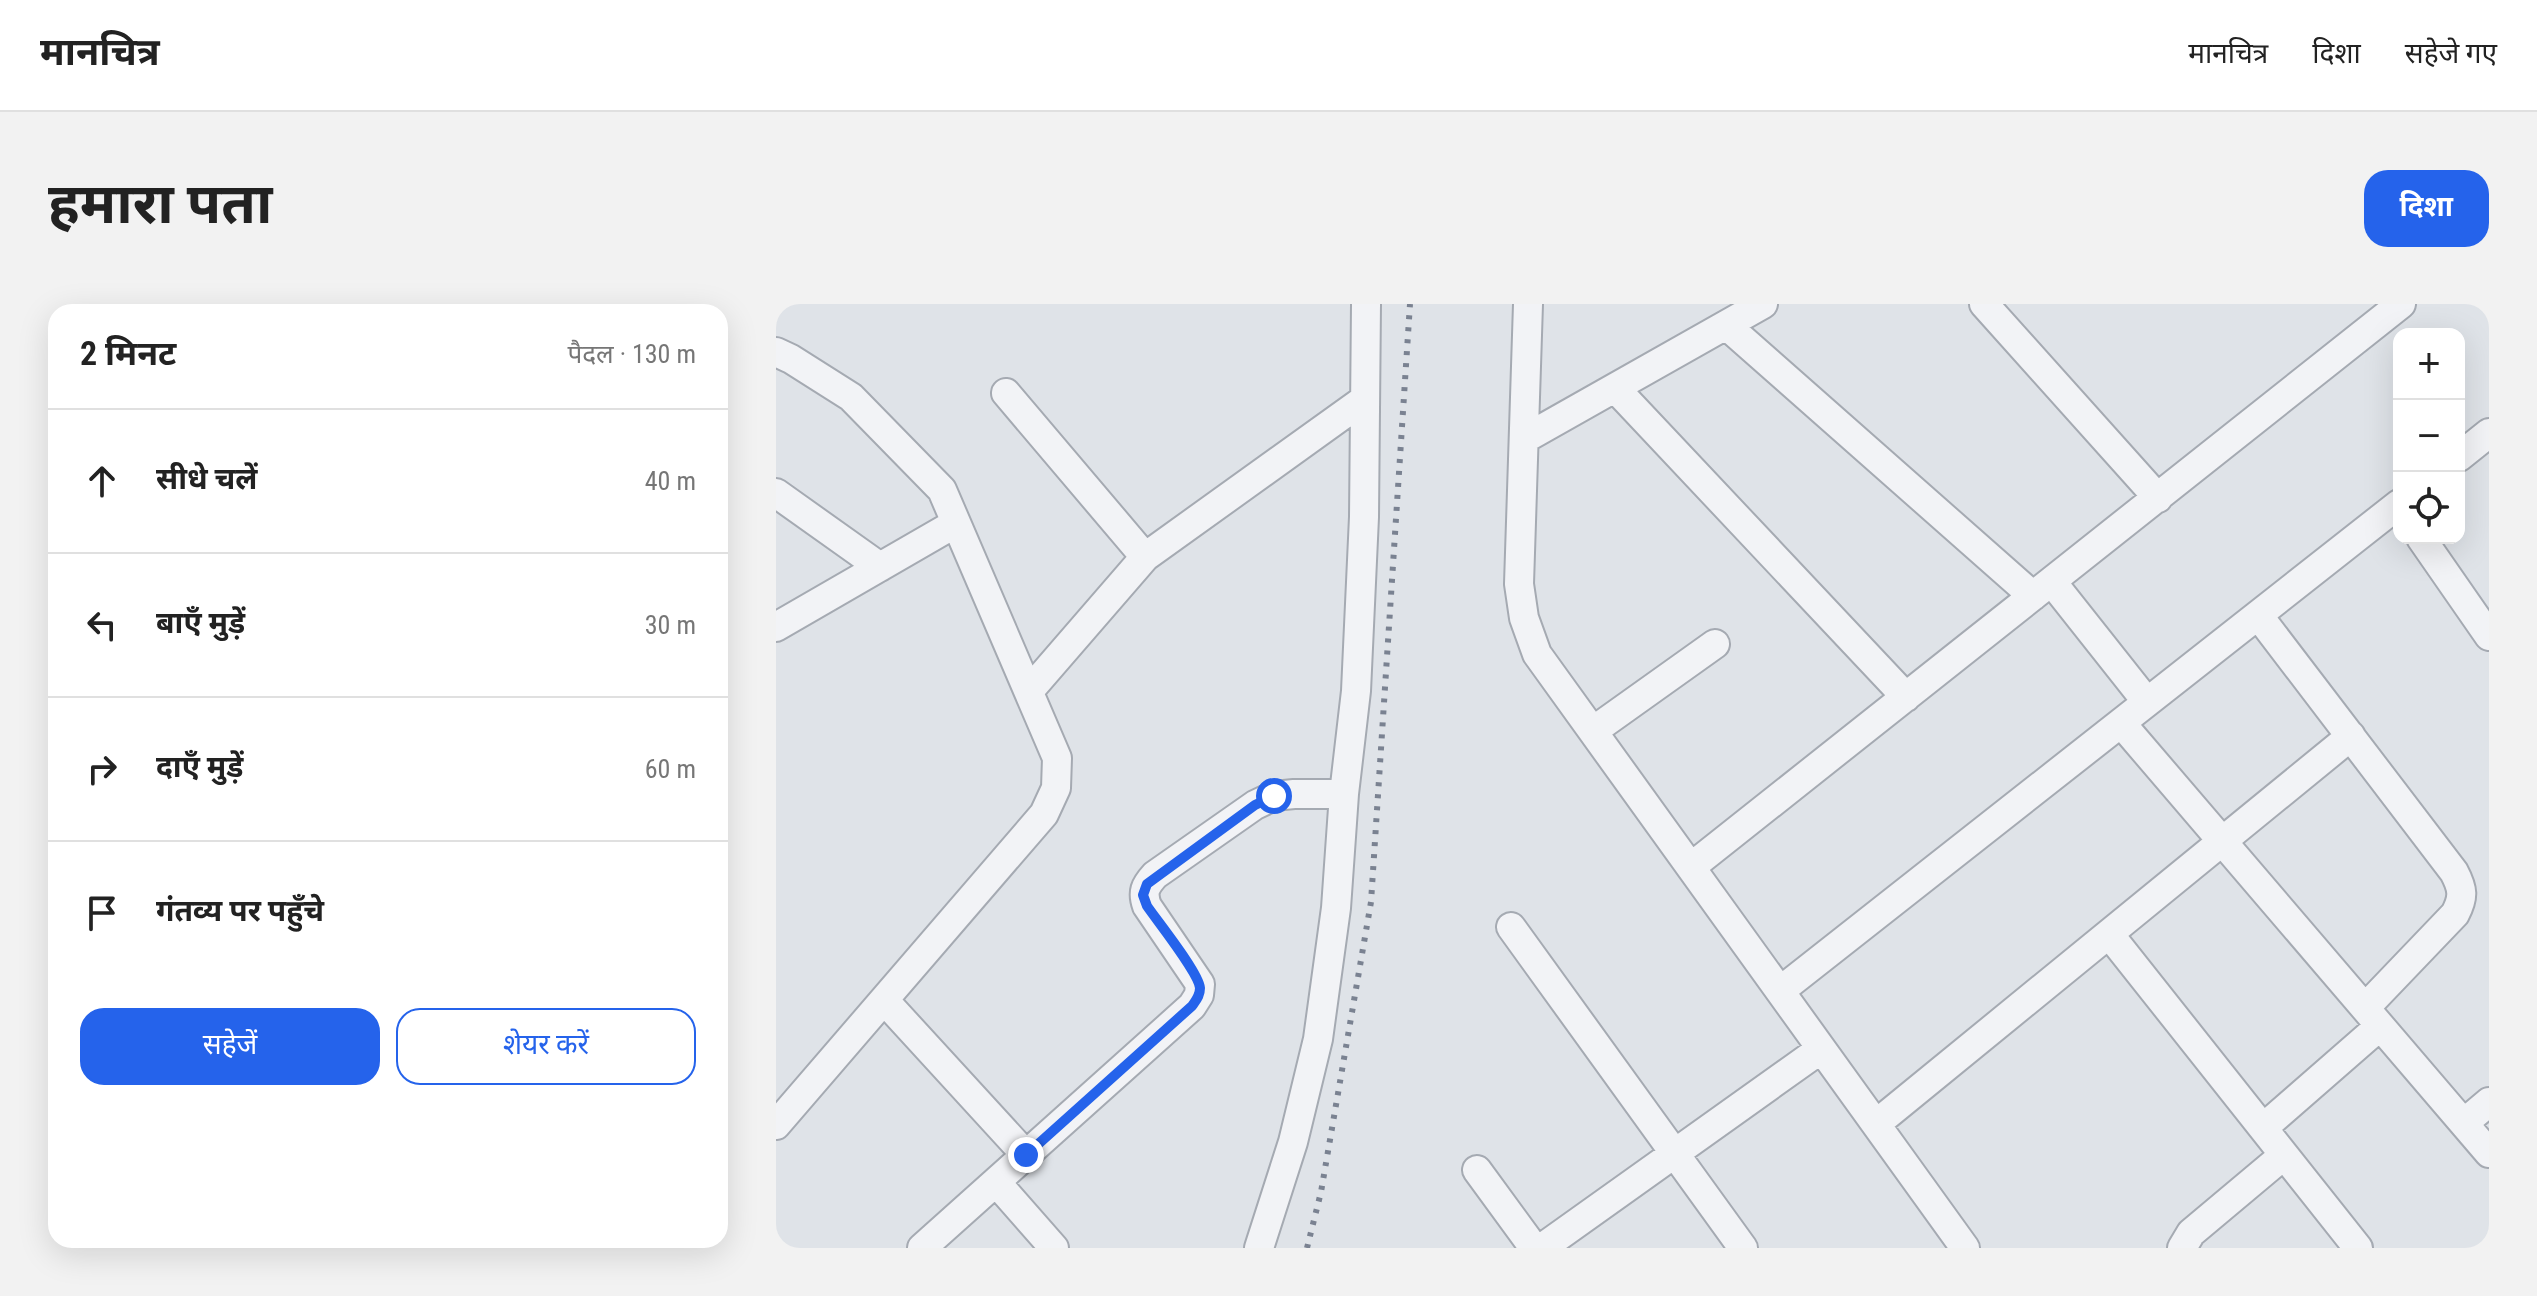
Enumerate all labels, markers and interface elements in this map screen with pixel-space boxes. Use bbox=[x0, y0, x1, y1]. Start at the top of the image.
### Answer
text: मानचित्र bbox=[40, 30, 160, 74]
text: मानचित्र bbox=[2188, 37, 2268, 70]
text: दिशा bbox=[2312, 37, 2361, 70]
text: सहेजे गए bbox=[2405, 37, 2497, 70]
button: दिशा bbox=[2364, 170, 2489, 247]
text: हमारा पता bbox=[48, 171, 272, 237]
map controls bbox=[2393, 328, 2465, 544]
button: + bbox=[2393, 328, 2465, 400]
text: 2 मिनट bbox=[80, 333, 176, 373]
text: पैदल · 130 m bbox=[567, 339, 696, 369]
button: − bbox=[2393, 400, 2465, 472]
icon: ahead bbox=[80, 459, 124, 503]
text: सीधे चलें bbox=[156, 461, 257, 496]
text: 40 m bbox=[645, 466, 696, 496]
button: locate bbox=[2393, 472, 2465, 544]
icon: left bbox=[80, 603, 124, 647]
text: बाएँ मुड़ें bbox=[156, 605, 245, 640]
text: 30 m bbox=[645, 610, 696, 640]
icon: right bbox=[80, 747, 124, 791]
text: दाएँ मुड़ें bbox=[156, 749, 243, 784]
text: 60 m bbox=[645, 754, 696, 784]
route start bbox=[1256, 778, 1292, 814]
icon: arrive bbox=[80, 891, 124, 935]
text: गंतव्य पर पहुँचे bbox=[156, 893, 324, 928]
button: सहेजें bbox=[80, 1008, 380, 1085]
button: शेयर करें bbox=[396, 1008, 696, 1085]
route end bbox=[1008, 1137, 1044, 1173]

